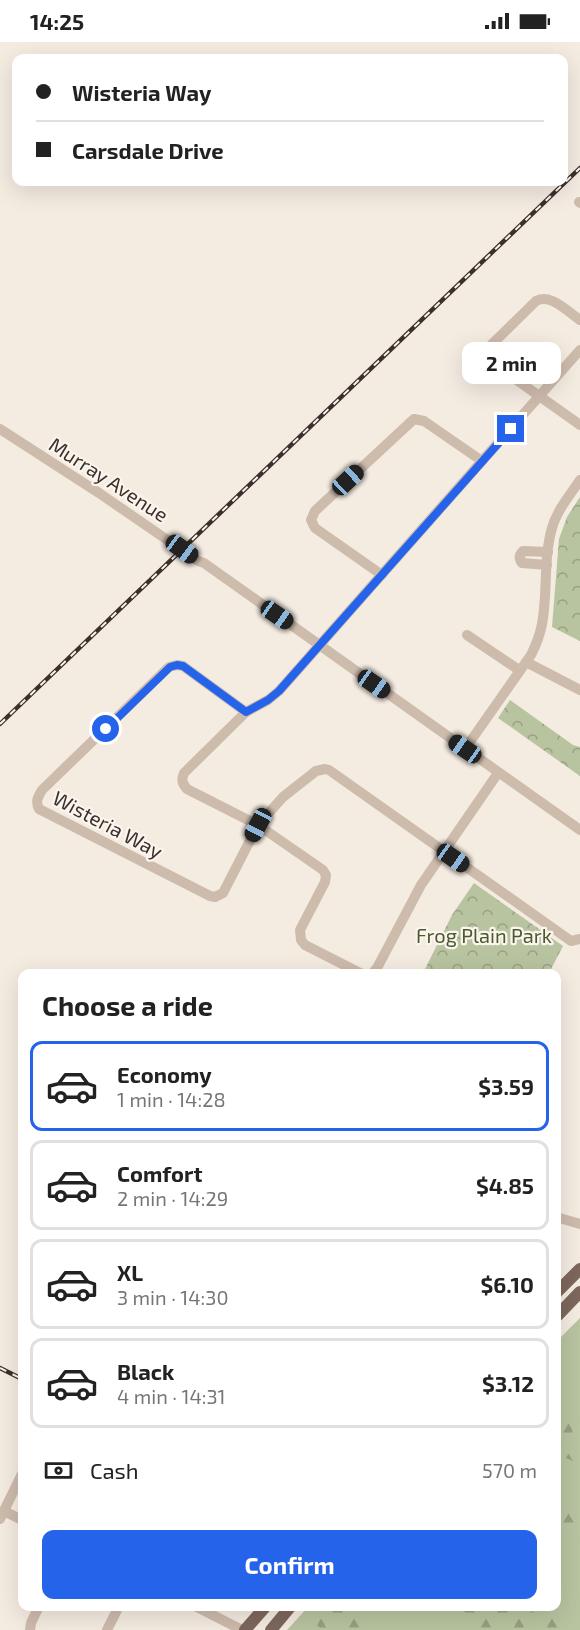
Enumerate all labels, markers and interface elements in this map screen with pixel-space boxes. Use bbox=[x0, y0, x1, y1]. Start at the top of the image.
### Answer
text: 14:25 bbox=[30, 8, 84, 34]
text: Wisteria Way bbox=[72, 79, 211, 105]
text: Carsdale Drive bbox=[72, 137, 224, 163]
callout: 2 min bbox=[462, 342, 560, 384]
text: 2 min bbox=[486, 351, 537, 375]
route end bbox=[497, 415, 524, 442]
street label: Murray Avenue bbox=[45, 432, 173, 526]
car bbox=[329, 461, 367, 499]
car bbox=[162, 531, 202, 567]
car bbox=[257, 597, 297, 633]
car bbox=[354, 666, 394, 702]
route start bbox=[92, 715, 119, 742]
car bbox=[445, 731, 485, 767]
street label: Wisteria Way bbox=[49, 785, 167, 863]
car bbox=[242, 805, 274, 845]
car bbox=[433, 840, 473, 876]
park label: Frog Plain Park bbox=[416, 923, 552, 947]
text: Choose a ride bbox=[42, 989, 213, 1021]
icon: car bbox=[45, 1059, 99, 1113]
text: Economy bbox=[117, 1061, 212, 1087]
text: $3.59 bbox=[478, 1073, 534, 1099]
text: 1 min · 14:28 bbox=[117, 1087, 226, 1111]
icon: car bbox=[45, 1158, 99, 1212]
text: Comfort bbox=[117, 1160, 202, 1186]
text: $4.85 bbox=[476, 1172, 534, 1198]
text: 2 min · 14:29 bbox=[117, 1186, 228, 1210]
icon: car bbox=[45, 1257, 99, 1311]
text: XL bbox=[117, 1259, 143, 1285]
text: $6.10 bbox=[480, 1271, 534, 1297]
text: 3 min · 14:30 bbox=[117, 1285, 228, 1309]
icon: car bbox=[45, 1356, 99, 1410]
text: Black bbox=[117, 1358, 174, 1384]
text: $3.12 bbox=[482, 1370, 534, 1396]
text: 4 min · 14:31 bbox=[117, 1384, 226, 1408]
icon: cash bbox=[42, 1454, 75, 1487]
text: Cash bbox=[90, 1457, 139, 1483]
text: 570 m bbox=[482, 1458, 537, 1482]
button: Confirm bbox=[42, 1530, 537, 1599]

